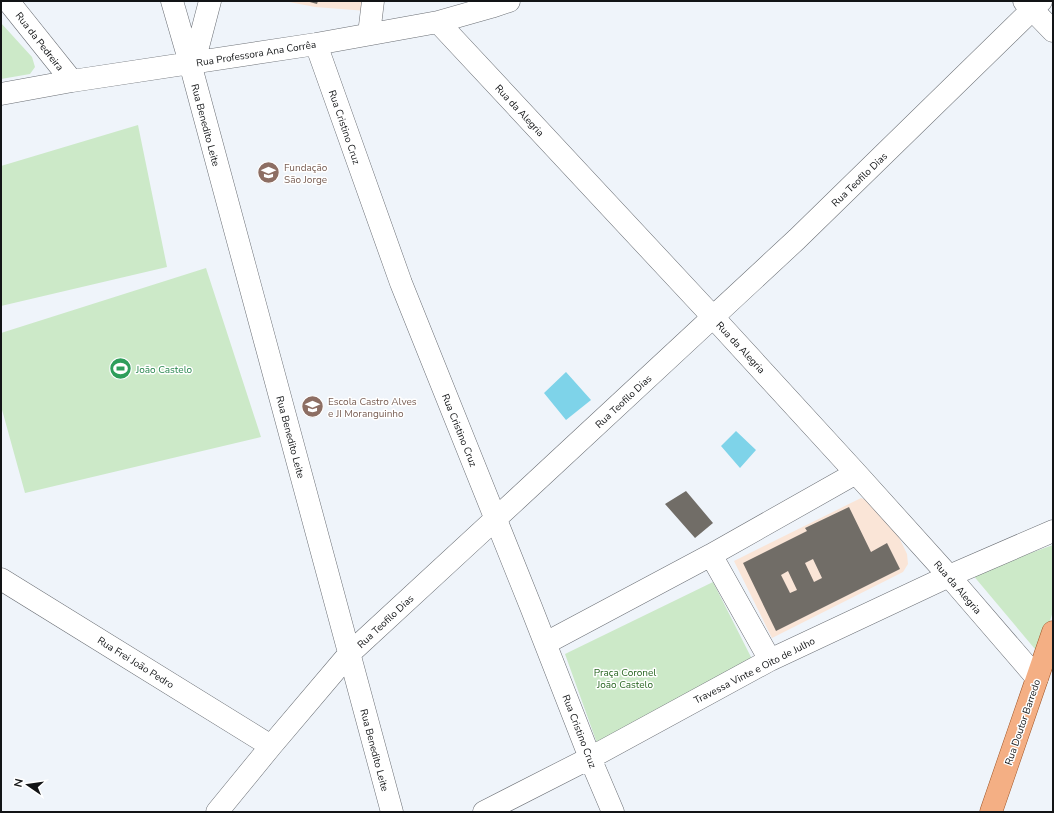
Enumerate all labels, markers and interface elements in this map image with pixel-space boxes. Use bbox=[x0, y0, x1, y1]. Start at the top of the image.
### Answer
street label: Rua da Pedreira bbox=[12, 9, 67, 74]
street label: Rua Professora Ana Corrêa bbox=[195, 38, 317, 70]
street label: Rua da Alegria bbox=[491, 82, 547, 140]
street label: Rua Benedito Leite bbox=[187, 83, 223, 168]
street label: Rua Cristino Cruz bbox=[325, 88, 363, 167]
street label: Rua Teofilo Dias bbox=[829, 149, 891, 210]
school or university icon: Fundação São Jorge bbox=[255, 160, 281, 186]
place label: Fundação São Jorge bbox=[284, 161, 328, 187]
street label: Rua da Alegria bbox=[712, 319, 768, 377]
sports icon: João Castelo bbox=[107, 356, 133, 382]
place label: João Castelo bbox=[135, 363, 193, 377]
street label: Rua Teofilo Dias bbox=[592, 372, 655, 432]
street label: Rua Cristino Cruz bbox=[438, 392, 480, 469]
school or university icon: Escola Castro Alves e JI Moranguinho bbox=[300, 394, 326, 420]
street label: Rua Benedito Leite bbox=[272, 395, 308, 480]
place label: Escola Castro Alves e JI Moranguinho bbox=[328, 395, 417, 421]
street label: Rua da Alegria bbox=[930, 558, 984, 617]
street label: Rua Teofilo Dias bbox=[354, 592, 417, 652]
street label: Rua Frei João Pedro bbox=[95, 634, 177, 692]
street label: Travessa Vinte e Oito de Julho bbox=[691, 634, 818, 708]
park label: Praça Coronel João Castelo bbox=[594, 666, 656, 692]
street label: Rua Doutor Barredo bbox=[1002, 677, 1044, 767]
street label: Rua Cristino Cruz bbox=[559, 693, 600, 770]
street label: Rua Benedito Leite bbox=[356, 708, 392, 793]
north arrow bbox=[8, 765, 48, 805]
text: N bbox=[11, 777, 27, 789]

